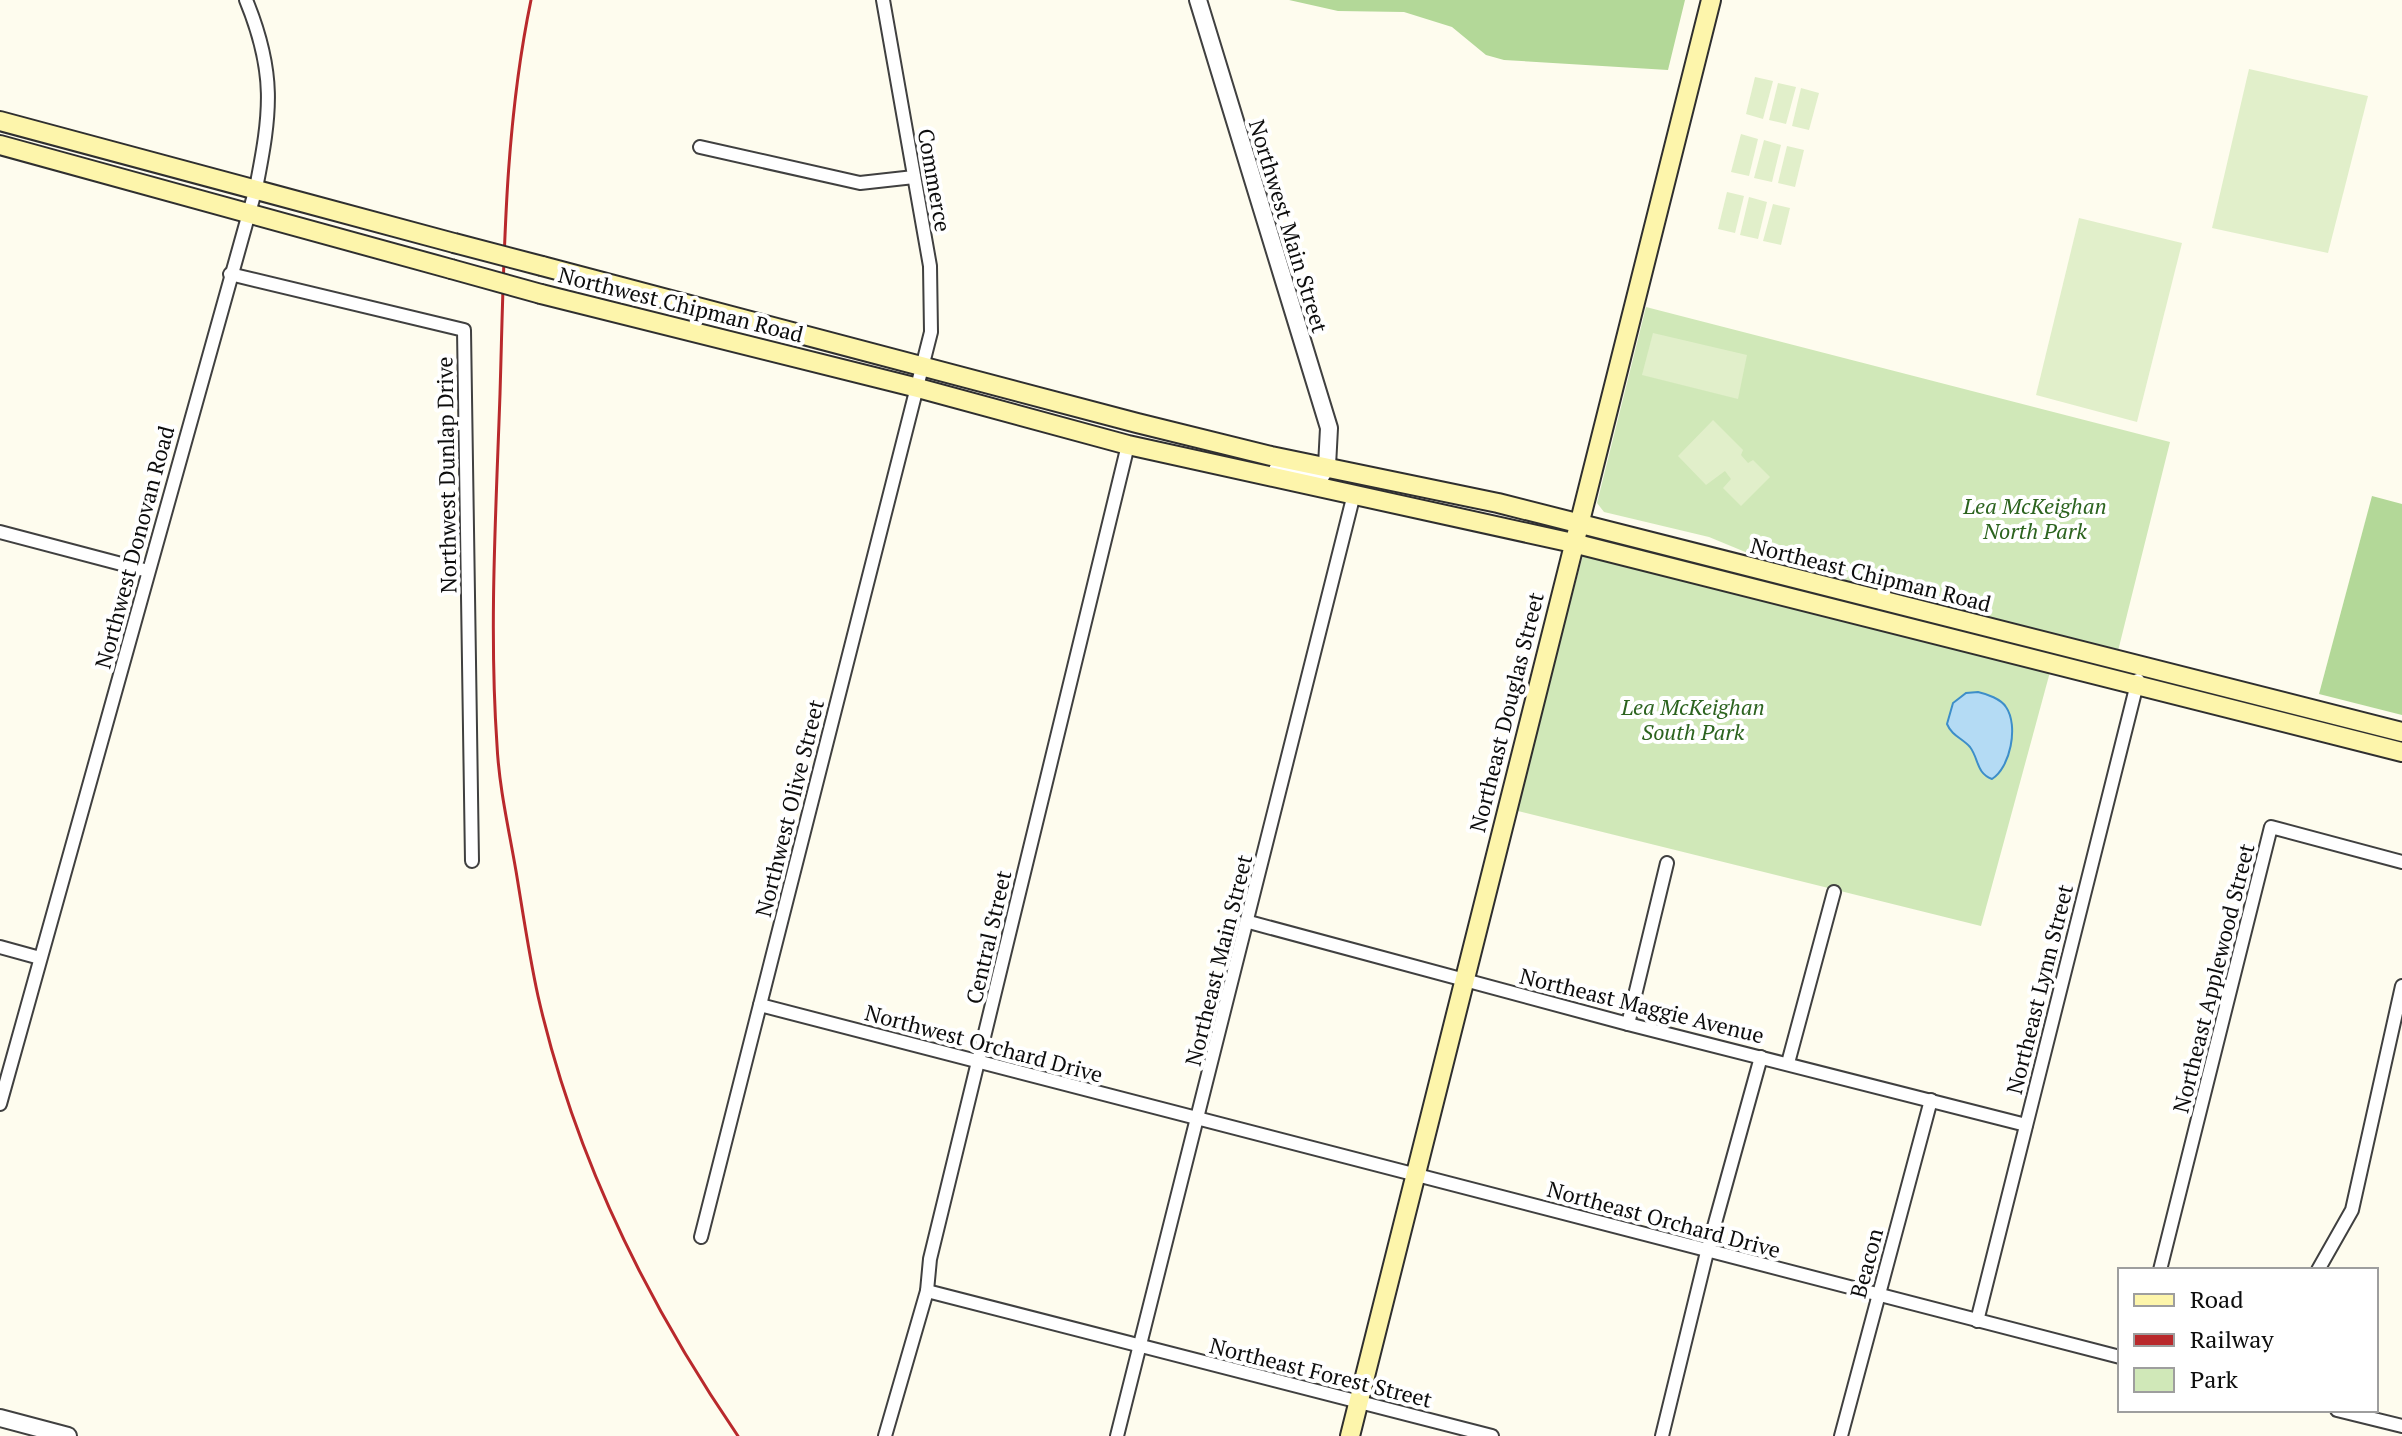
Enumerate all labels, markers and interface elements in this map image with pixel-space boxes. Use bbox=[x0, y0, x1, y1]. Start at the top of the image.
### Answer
street label: Northwest Main Street bbox=[1243, 116, 1335, 336]
street label: Commerce bbox=[912, 126, 958, 234]
street label: Northwest Chipman Road bbox=[556, 260, 806, 348]
street label: Northwest Dunlap Drive bbox=[429, 356, 463, 594]
street label: Northwest Donovan Road bbox=[88, 423, 180, 671]
park label: Lea McKeighan North Park bbox=[1962, 491, 2107, 545]
street label: Northeast Chipman Road bbox=[1748, 530, 1994, 618]
street label: Northeast Douglas Street bbox=[1462, 589, 1550, 835]
park label: Lea McKeighan South Park bbox=[1620, 692, 1765, 746]
street label: Northwest Olive Street bbox=[748, 696, 830, 920]
street label: Northeast Applewood Street bbox=[2165, 840, 2261, 1116]
street label: Northeast Main Street bbox=[1178, 851, 1258, 1069]
street label: Central Street bbox=[959, 867, 1017, 1007]
street label: Northeast Lynn Street bbox=[1999, 881, 2079, 1097]
street label: Northeast Maggie Avenue bbox=[1517, 961, 1767, 1049]
street label: Northwest Orchard Drive bbox=[862, 997, 1106, 1089]
street label: Northeast Orchard Drive bbox=[1544, 1174, 1784, 1264]
street label: Beacon bbox=[1843, 1225, 1889, 1301]
legend bbox=[2118, 1268, 2378, 1412]
text: Road bbox=[2190, 1283, 2244, 1315]
text: Railway bbox=[2190, 1323, 2274, 1355]
street label: Northeast Forest Street bbox=[1207, 1330, 1435, 1414]
text: Park bbox=[2190, 1363, 2239, 1395]

